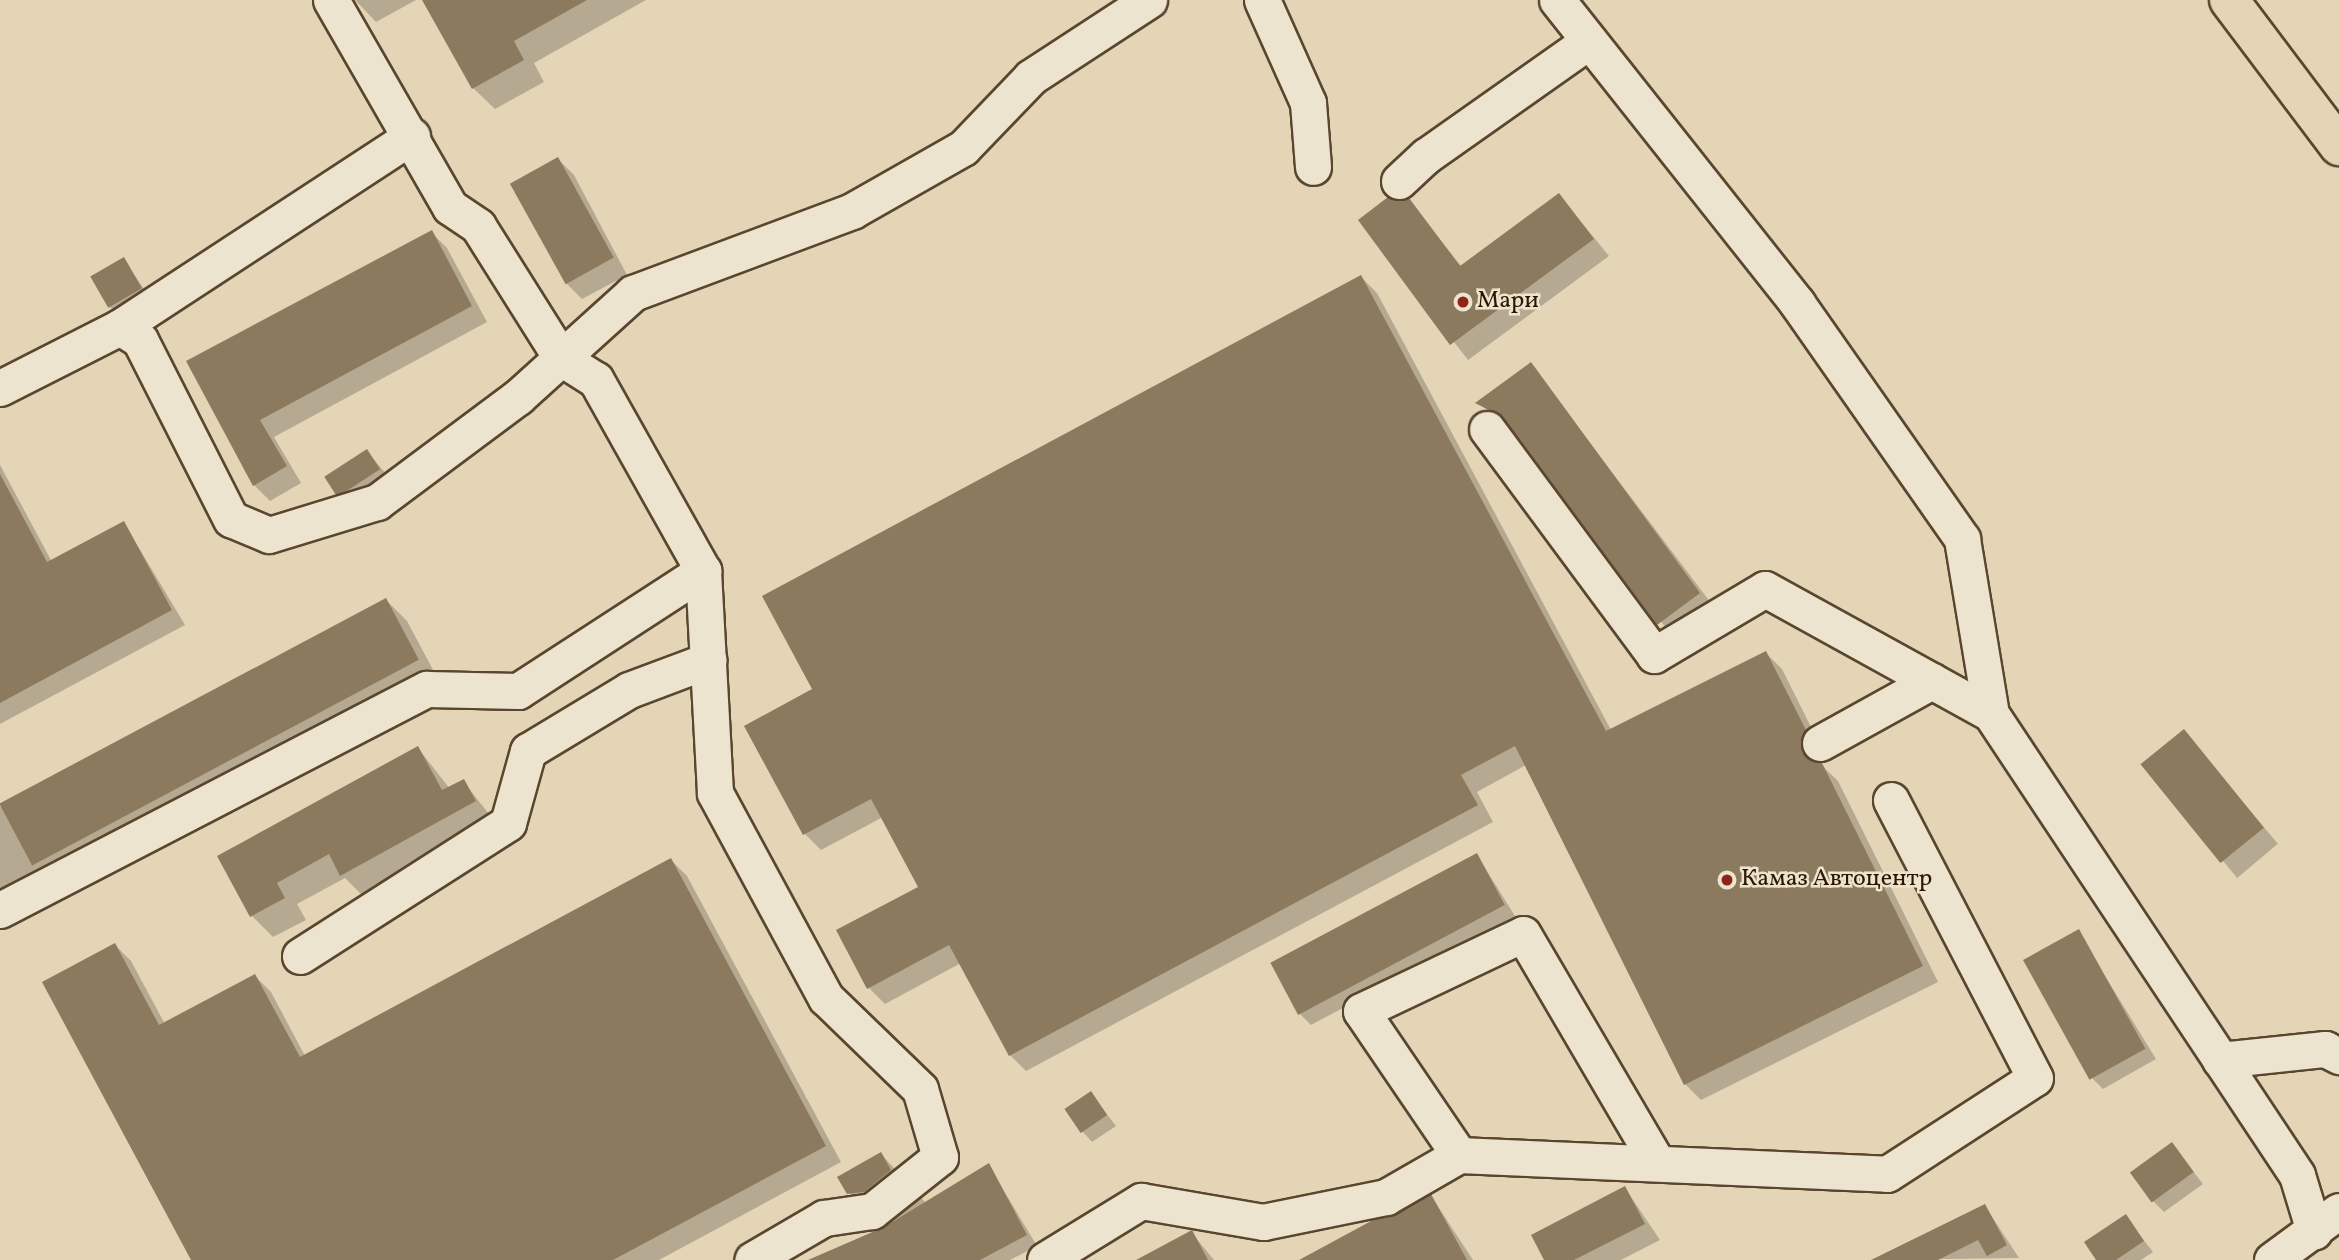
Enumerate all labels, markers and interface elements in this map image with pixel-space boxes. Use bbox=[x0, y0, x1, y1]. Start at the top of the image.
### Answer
place label: Мари bbox=[1477, 288, 1539, 316]
marker: Мари bbox=[1455, 294, 1471, 310]
place label: Камаз Автоцентр bbox=[1741, 866, 1932, 894]
marker: Камаз Автоцентр bbox=[1719, 872, 1735, 888]

